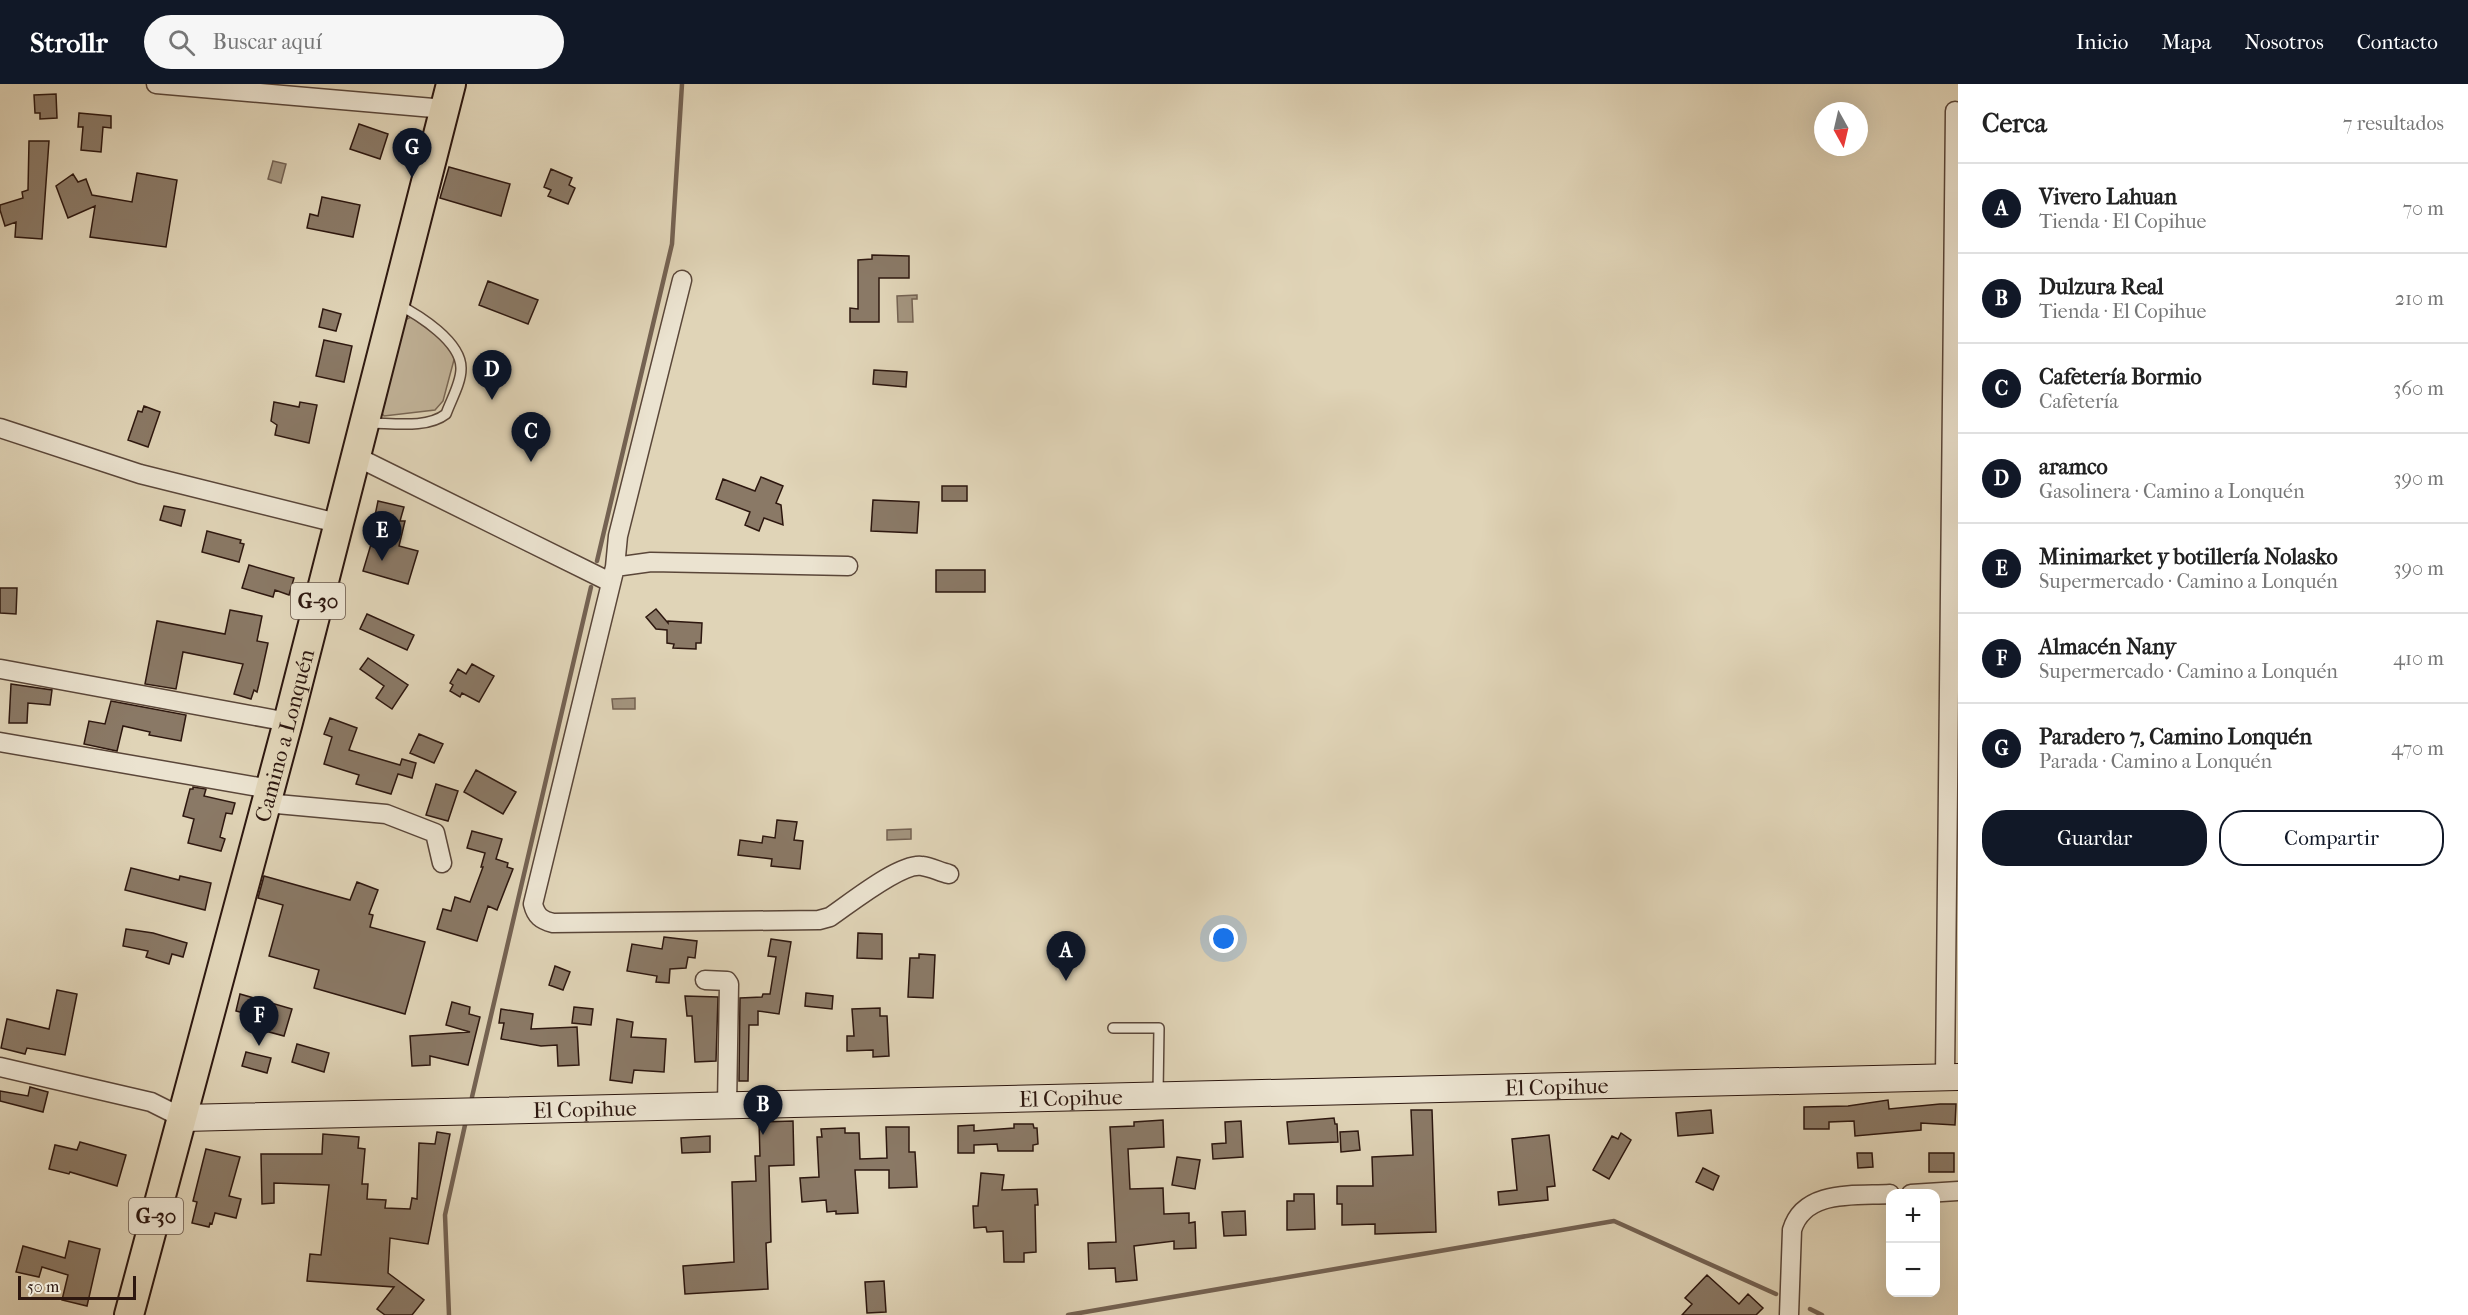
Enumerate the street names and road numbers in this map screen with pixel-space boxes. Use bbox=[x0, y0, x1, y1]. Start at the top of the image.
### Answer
road number: G-30 bbox=[291, 583, 345, 619]
street label: Camino a Lonquén bbox=[250, 646, 320, 825]
street label: El Copihue bbox=[1504, 1073, 1609, 1101]
street label: El Copihue bbox=[1019, 1084, 1123, 1113]
street label: El Copihue bbox=[533, 1096, 637, 1124]
road number: G-30 bbox=[129, 1198, 183, 1234]

